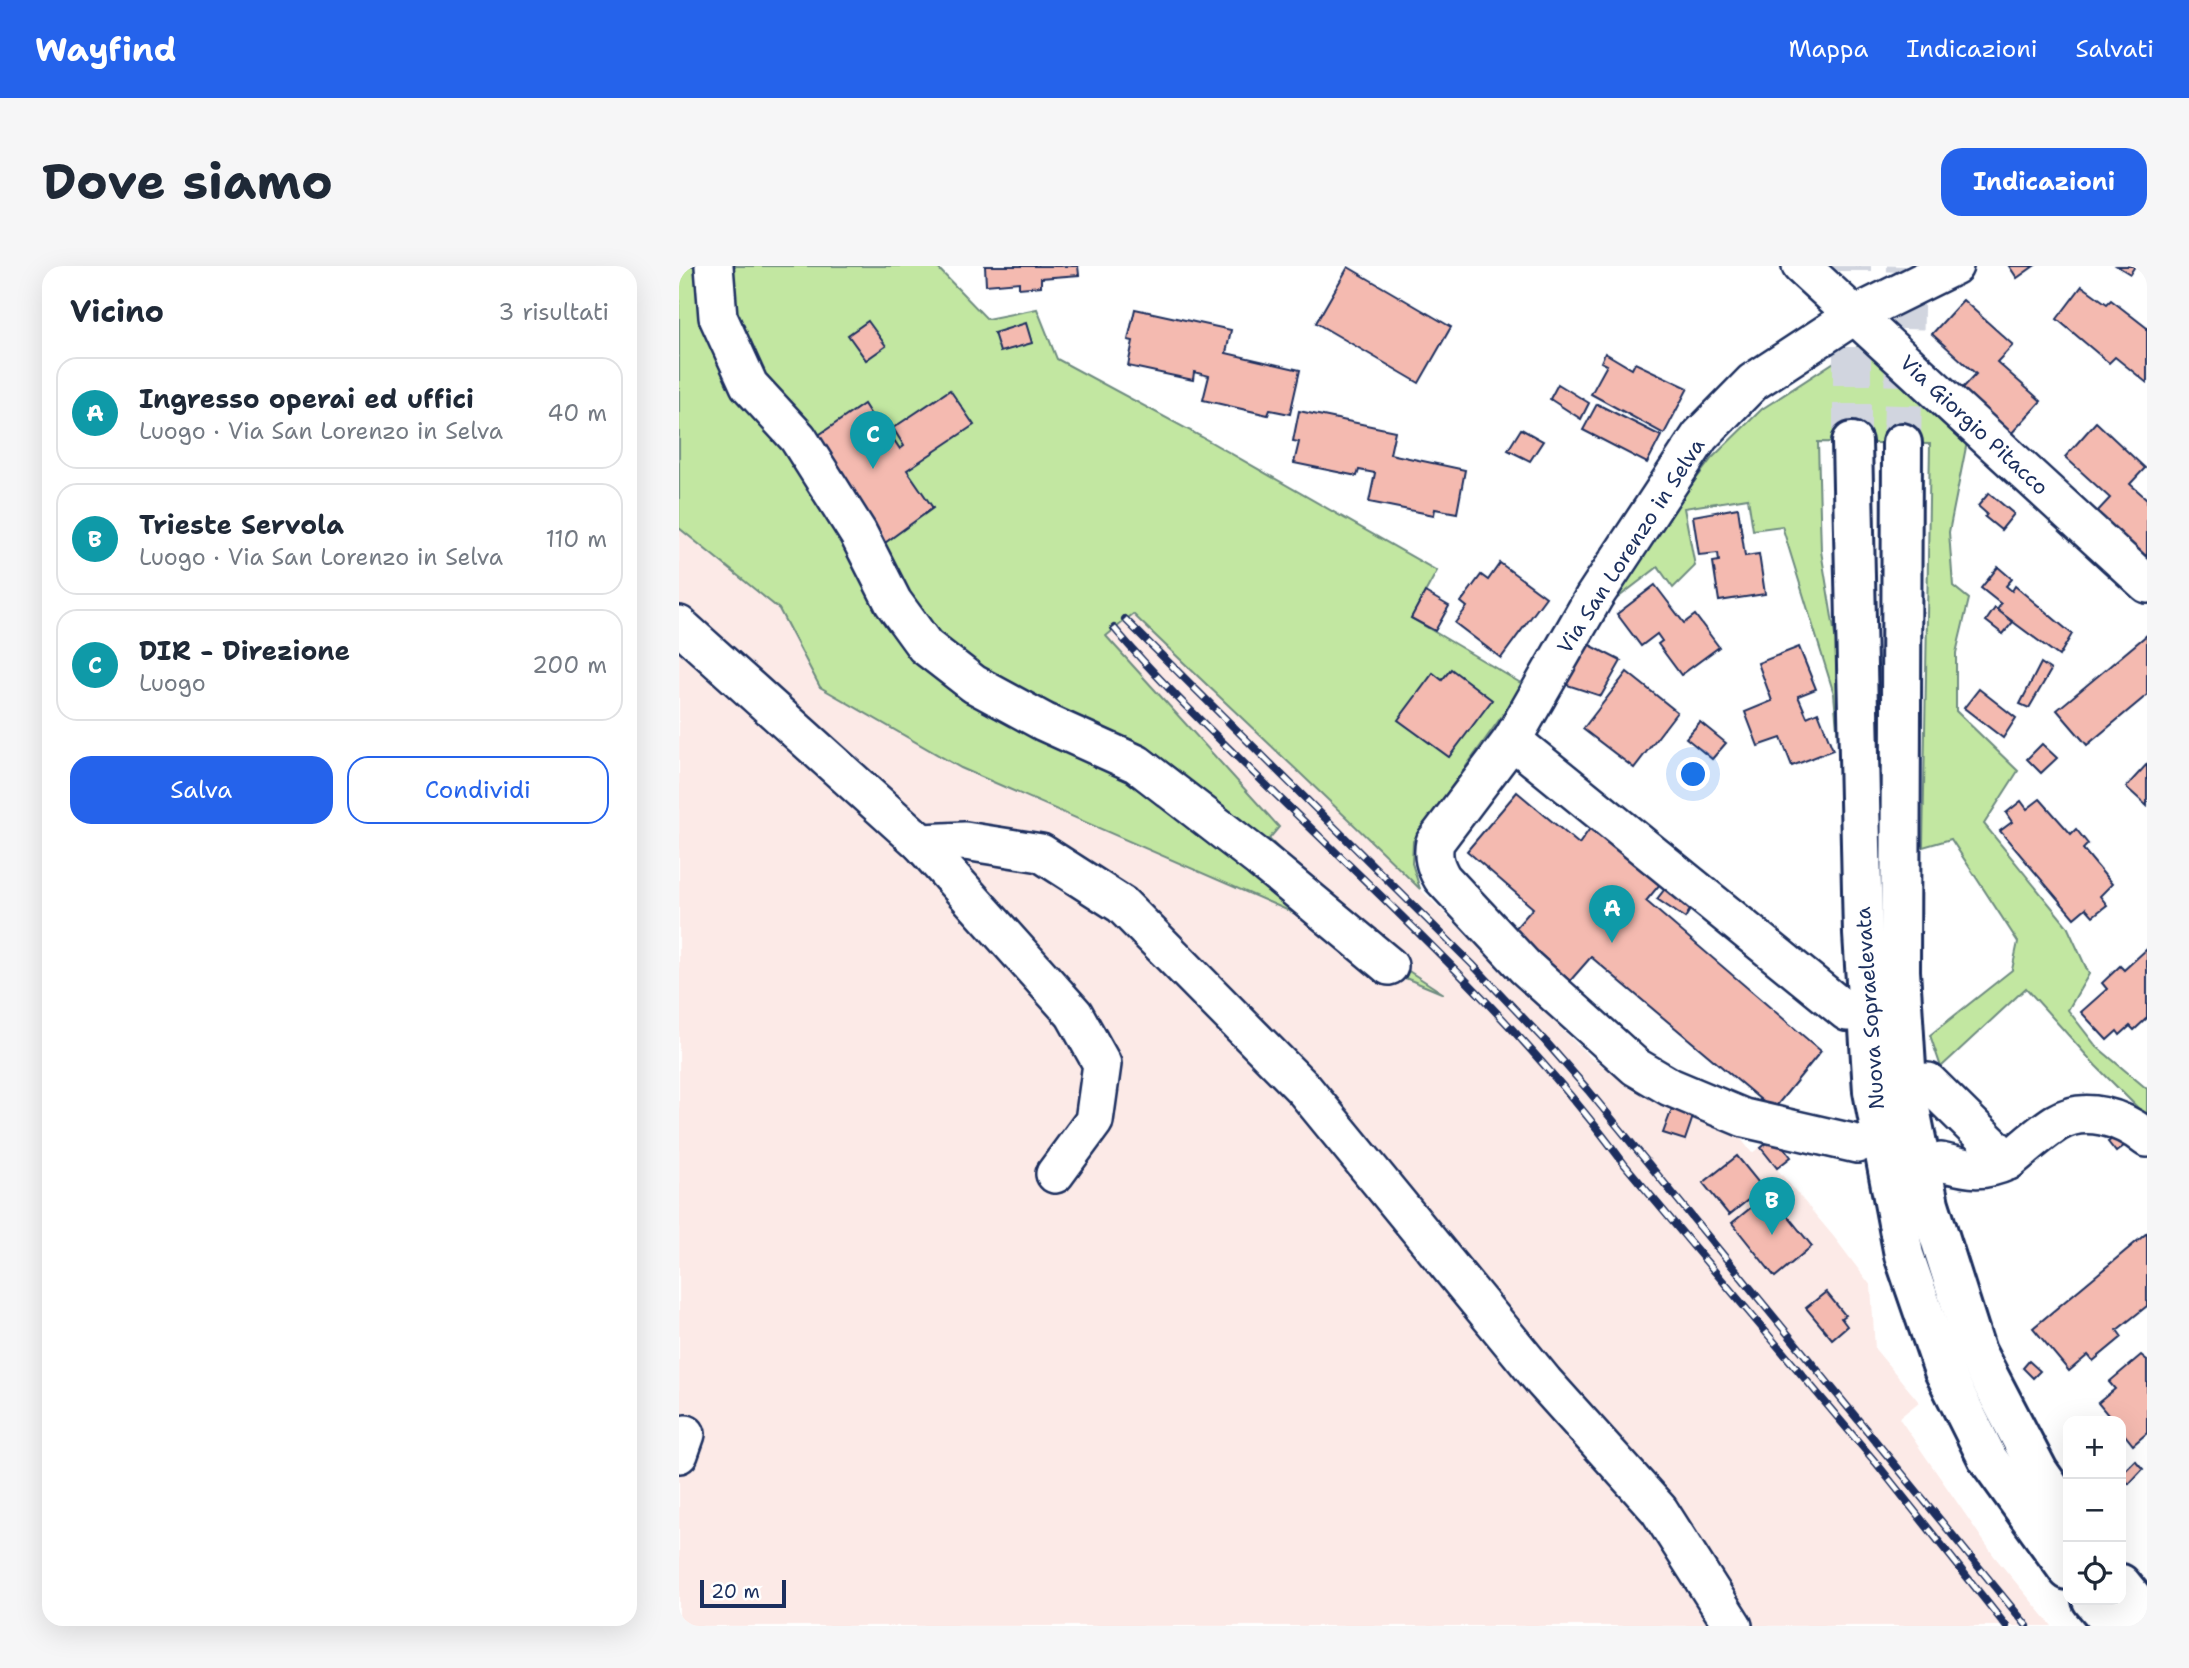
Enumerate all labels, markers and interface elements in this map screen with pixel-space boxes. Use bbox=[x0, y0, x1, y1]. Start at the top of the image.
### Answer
text: Wayfind bbox=[35, 27, 176, 72]
text: Mappa bbox=[1788, 33, 1868, 65]
text: Indicazioni bbox=[1906, 33, 2038, 65]
text: Salvati bbox=[2076, 33, 2154, 65]
button: Indicazioni bbox=[1941, 148, 2147, 216]
text: Dove siamo bbox=[42, 149, 333, 215]
text: Vicino bbox=[70, 291, 164, 332]
text: 3 risultati bbox=[498, 297, 609, 327]
street label: Via Giorgio Pitacco bbox=[1894, 349, 2054, 501]
text: Ingresso operai ed uffici bbox=[139, 381, 474, 416]
text: A bbox=[86, 398, 104, 428]
text: 40 m bbox=[547, 398, 607, 428]
pin: C bbox=[850, 411, 896, 469]
text: Luogo · Via San Lorenzo in Selva bbox=[139, 416, 503, 446]
street label: Via San Lorenzo in Selva bbox=[1551, 433, 1711, 659]
text: Trieste Servola bbox=[139, 507, 344, 542]
text: B bbox=[88, 524, 102, 554]
text: 110 m bbox=[545, 524, 607, 554]
text: Luogo · Via San Lorenzo in Selva bbox=[139, 542, 503, 572]
text: DIR - Direzione bbox=[139, 633, 350, 668]
text: C bbox=[88, 650, 102, 680]
text: 200 m bbox=[532, 650, 607, 680]
text: Luogo bbox=[139, 668, 206, 698]
button: Salva bbox=[70, 756, 333, 824]
button: Condividi bbox=[347, 756, 609, 824]
your location bbox=[1676, 757, 1710, 791]
pin: A bbox=[1589, 885, 1635, 943]
street label: Nuova Sopraelevata bbox=[1849, 906, 1891, 1110]
pin: B bbox=[1749, 1177, 1795, 1235]
map controls bbox=[2063, 1416, 2126, 1605]
button: + bbox=[2063, 1416, 2126, 1479]
button: − bbox=[2063, 1479, 2126, 1542]
button: locate bbox=[2063, 1542, 2126, 1605]
scale bar bbox=[700, 1577, 786, 1609]
text: 20 m bbox=[711, 1579, 760, 1604]

